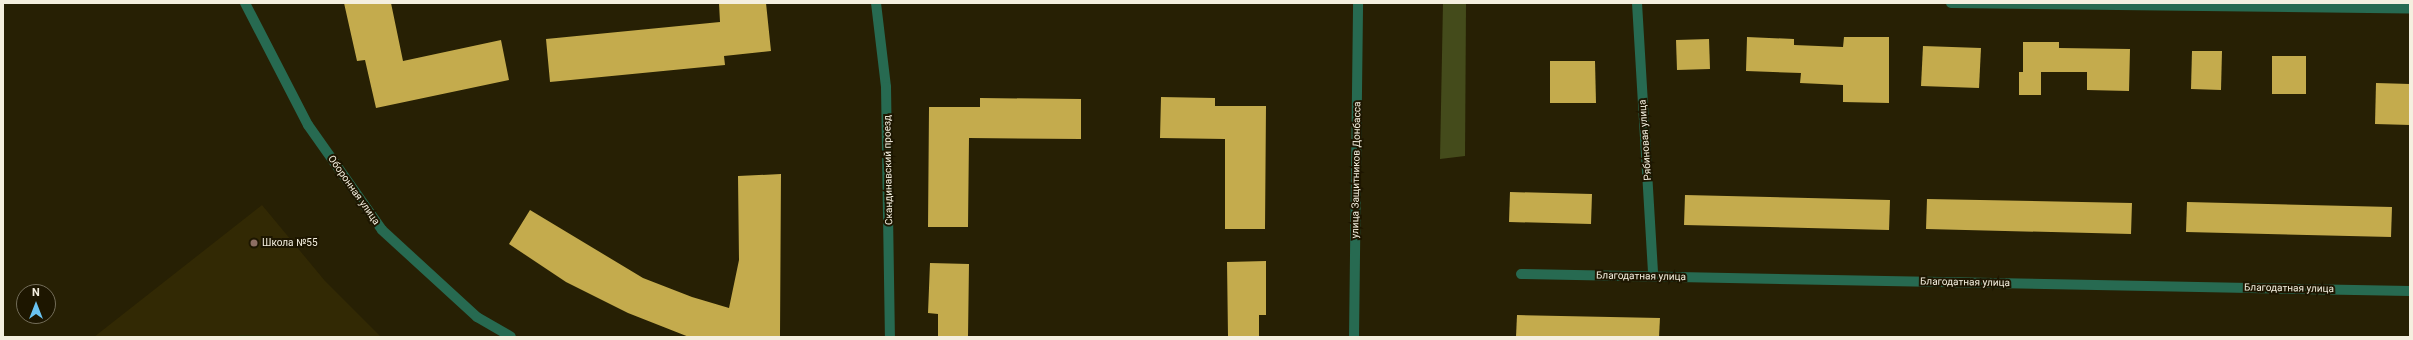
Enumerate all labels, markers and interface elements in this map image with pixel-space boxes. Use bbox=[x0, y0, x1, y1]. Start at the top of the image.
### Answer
street label: Рябиновая улица bbox=[1636, 99, 1654, 181]
street label: улица Защитников Донбасса bbox=[1349, 102, 1363, 238]
street label: Скандинавский проезд bbox=[881, 115, 895, 225]
street label: Оборонная улица bbox=[326, 153, 382, 227]
place label: Школа №55 bbox=[262, 237, 318, 249]
marker: Школа №55 bbox=[249, 238, 259, 248]
street label: Благодатная улица bbox=[1596, 269, 1686, 283]
street label: Благодатная улица bbox=[1920, 275, 2010, 289]
street label: Благодатная улица bbox=[2244, 281, 2334, 295]
north arrow bbox=[16, 284, 56, 324]
text: N bbox=[32, 286, 40, 299]

